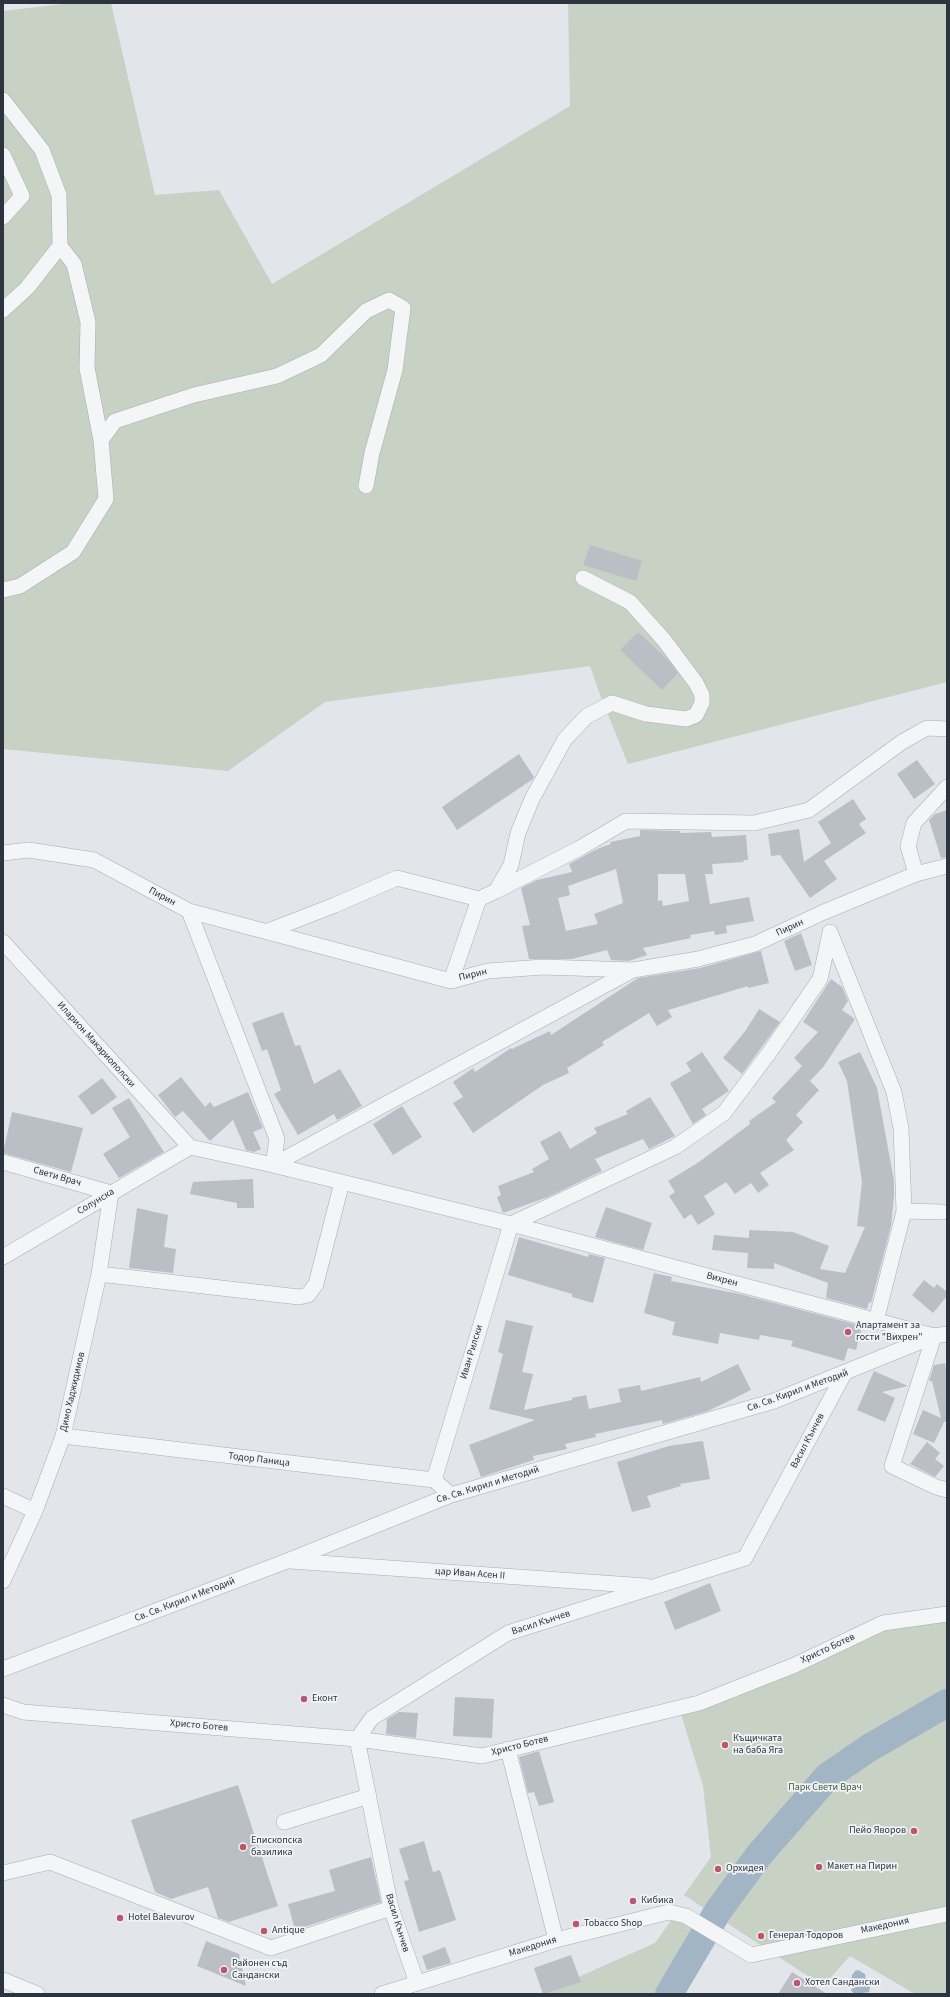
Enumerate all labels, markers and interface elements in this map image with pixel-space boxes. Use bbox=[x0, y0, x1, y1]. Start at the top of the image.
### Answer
street label: Пирин bbox=[146, 885, 178, 909]
street label: Пирин bbox=[774, 916, 806, 940]
street label: Пирин bbox=[458, 966, 488, 984]
street label: Иларион Макариополски bbox=[54, 1000, 138, 1090]
street label: Свети Врач bbox=[32, 1164, 82, 1190]
street label: Солунска bbox=[75, 1186, 117, 1218]
street label: Вихрен bbox=[705, 1270, 739, 1290]
place label: Апартамент за гости "Вихрен" bbox=[856, 1320, 922, 1344]
street label: Иван Рилски bbox=[458, 1323, 486, 1381]
marker: Апартамент за гости "Вихрен" bbox=[843, 1327, 853, 1337]
street label: Димо Хаджидимов bbox=[58, 1351, 88, 1433]
street label: Св. Св. Кирил и Методий bbox=[746, 1367, 850, 1415]
street label: Васил Кънчев bbox=[788, 1411, 828, 1471]
street label: Тодор Паница bbox=[228, 1450, 290, 1470]
street label: Св. Св. Кирил и Методий bbox=[435, 1464, 541, 1506]
street label: цар Иван Асен II bbox=[435, 1566, 505, 1582]
street label: Св. Св. Кирил и Методий bbox=[133, 1575, 237, 1625]
street label: Васил Кънчев bbox=[510, 1608, 572, 1638]
street label: Христо Ботев bbox=[799, 1631, 857, 1667]
place label: Еконт bbox=[312, 1693, 338, 1705]
marker: Еконт bbox=[299, 1694, 309, 1704]
street label: Христо Ботев bbox=[169, 1717, 229, 1735]
street label: Христо Ботев bbox=[490, 1733, 550, 1759]
place label: Къщичката на баба Яга bbox=[733, 1733, 783, 1756]
marker: Къщичката на баба Яга bbox=[720, 1740, 730, 1750]
park label: Парк Свети Врач bbox=[788, 1782, 862, 1794]
place label: Пейо Яворов bbox=[849, 1825, 906, 1837]
marker: Пейо Яворов bbox=[909, 1826, 919, 1836]
place label: Епископска базилика bbox=[251, 1835, 302, 1858]
marker: Епископска базилика bbox=[238, 1842, 248, 1852]
place label: Макет на Пирин bbox=[827, 1861, 897, 1873]
marker: Макет на Пирин bbox=[814, 1862, 824, 1872]
place label: Орхидея bbox=[726, 1863, 764, 1875]
marker: Орхидея bbox=[713, 1864, 723, 1874]
street label: Васил Кънчев bbox=[382, 1892, 412, 1954]
place label: Кибика bbox=[641, 1895, 673, 1907]
marker: Кибика bbox=[628, 1896, 638, 1906]
place label: Hotel Balevurov bbox=[128, 1912, 195, 1924]
marker: Hotel Balevurov bbox=[115, 1913, 125, 1923]
street label: Македония bbox=[860, 1915, 910, 1937]
place label: Tobacco Shop bbox=[584, 1918, 642, 1930]
marker: Tobacco Shop bbox=[571, 1919, 581, 1929]
place label: Antique bbox=[272, 1925, 305, 1937]
marker: Antique bbox=[259, 1926, 269, 1936]
place label: Генерал Тодоров bbox=[769, 1930, 843, 1942]
marker: Генерал Тодоров bbox=[756, 1931, 766, 1941]
street label: Македония bbox=[508, 1934, 558, 1960]
place label: Районен съд Сандански bbox=[232, 1958, 287, 1982]
marker: Районен съд Сандански bbox=[219, 1965, 229, 1975]
place label: Хотел Сандански bbox=[805, 1977, 880, 1989]
marker: Хотел Сандански bbox=[792, 1978, 802, 1988]

